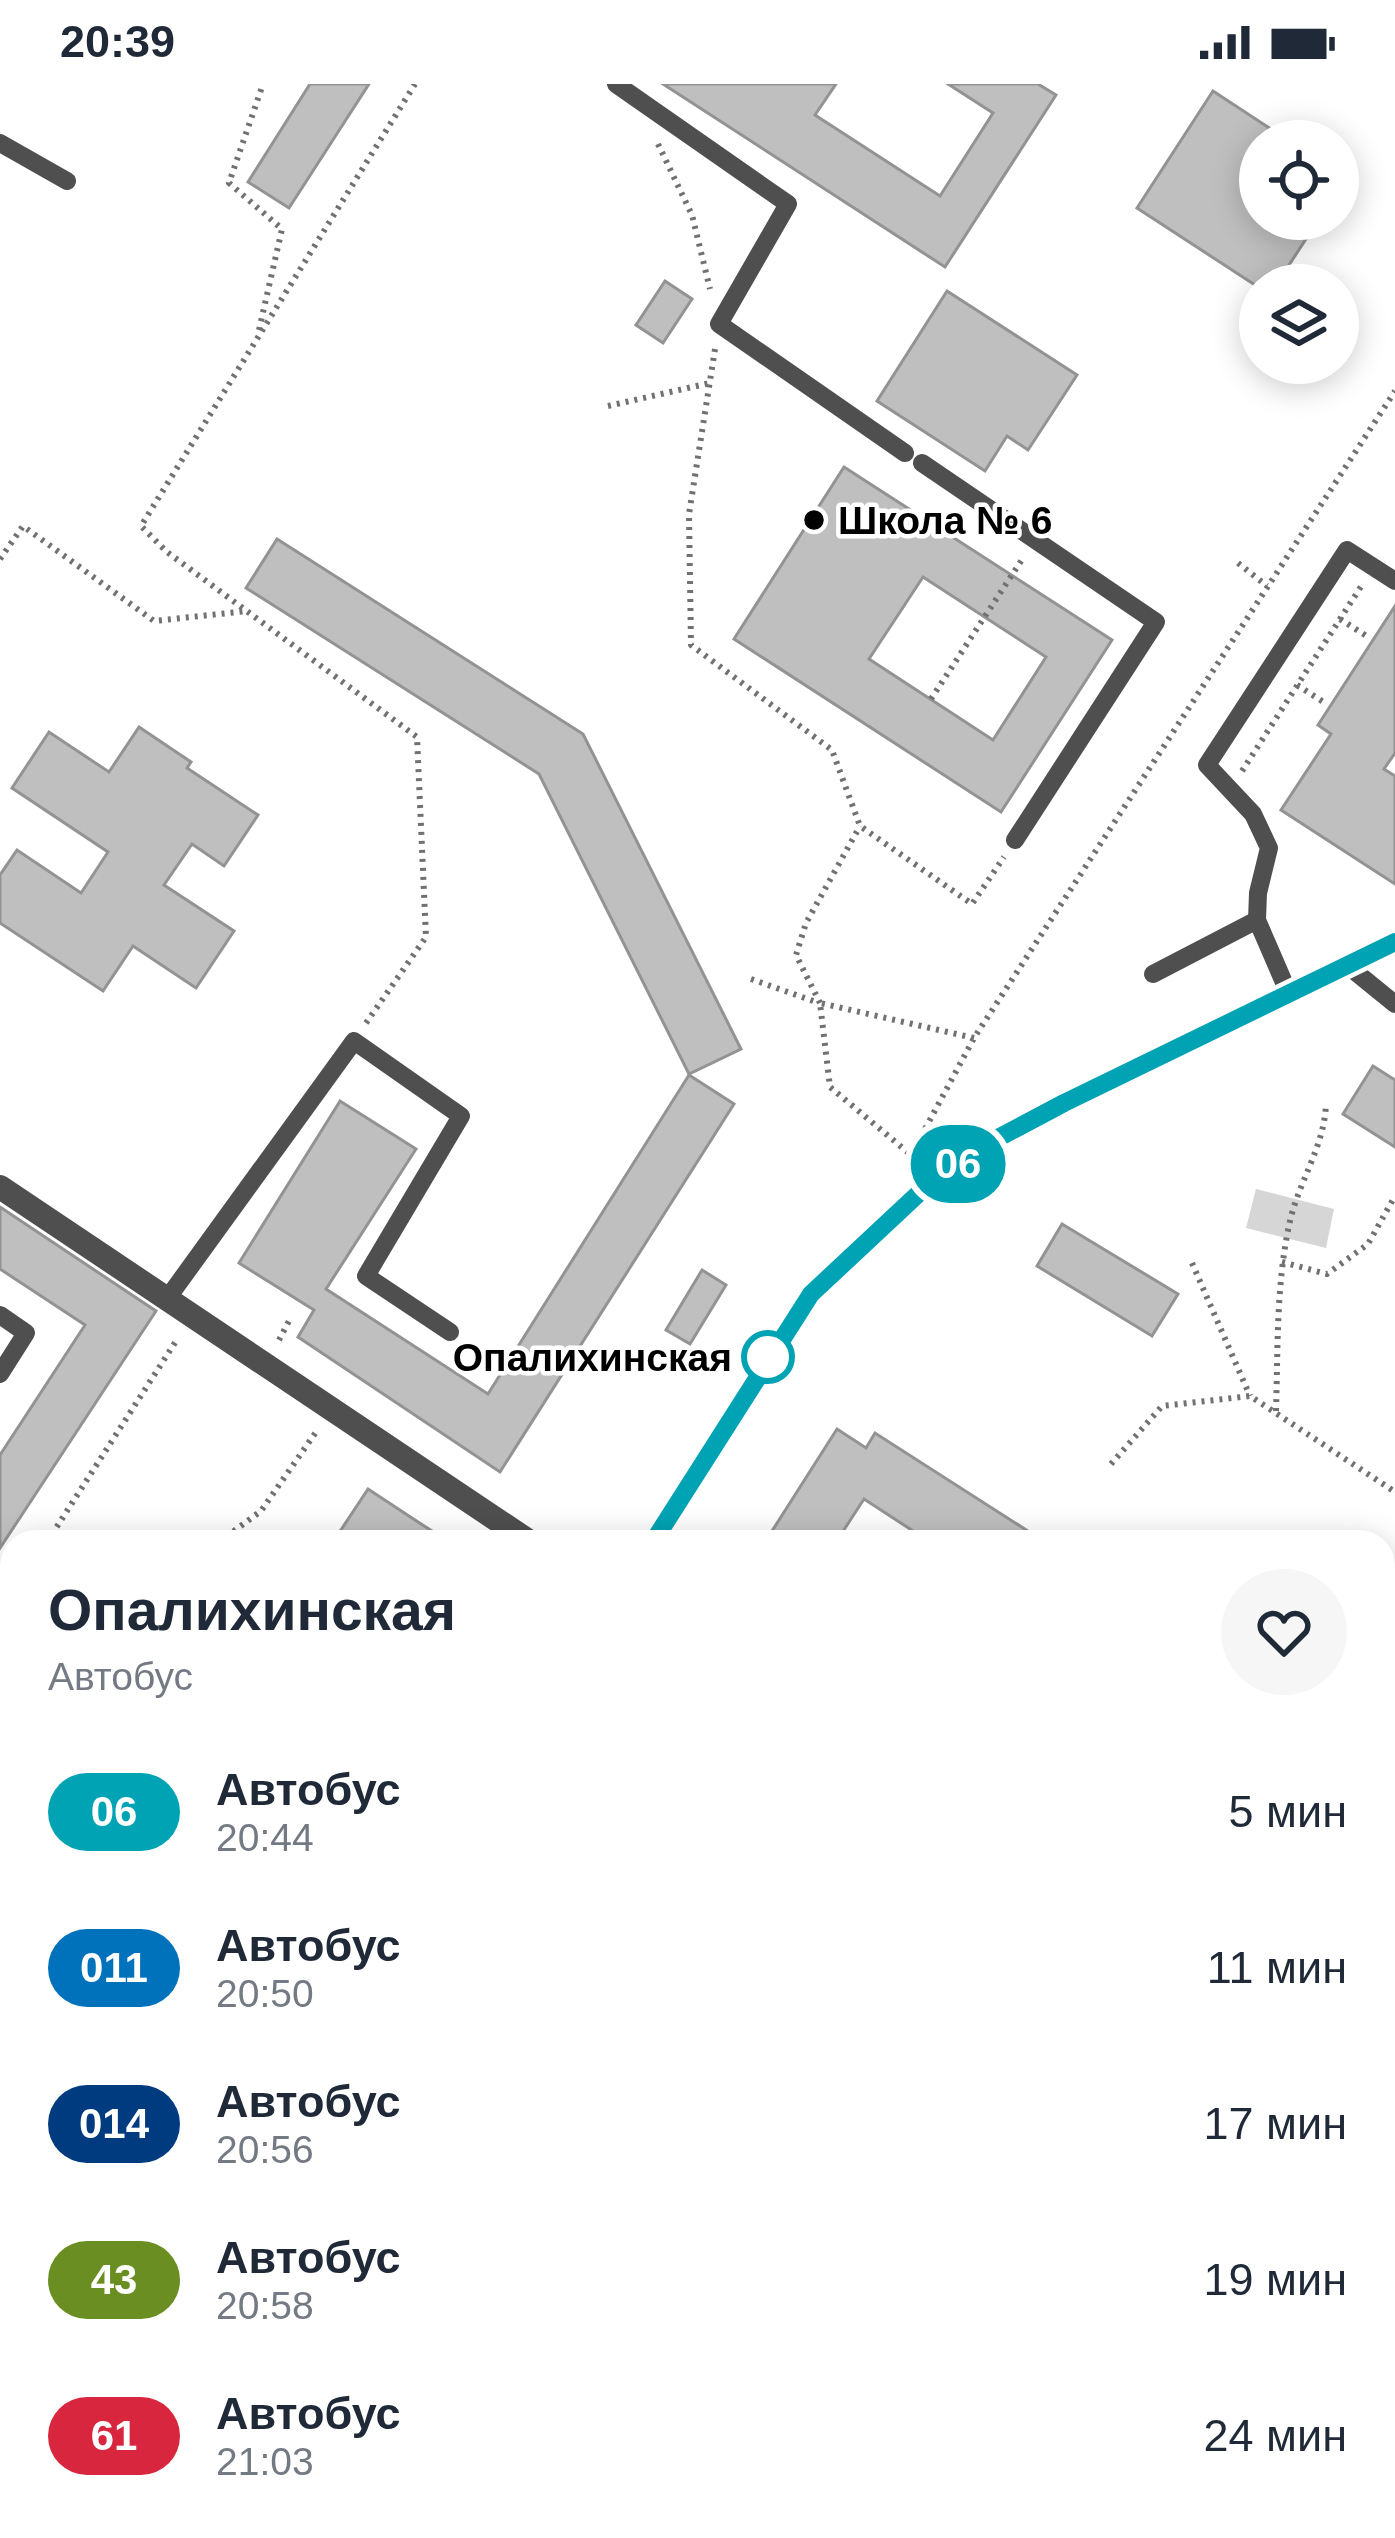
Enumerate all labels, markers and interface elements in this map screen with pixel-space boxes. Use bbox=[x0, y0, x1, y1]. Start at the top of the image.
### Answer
text: 20:39 bbox=[60, 16, 175, 67]
map controls bbox=[1239, 120, 1359, 384]
button: locate bbox=[1239, 120, 1359, 240]
button: layers bbox=[1239, 264, 1359, 384]
place label: Школа № 6 bbox=[838, 499, 1052, 542]
marker: Школа № 6 bbox=[801, 507, 827, 533]
line badge: 06 bbox=[904, 1125, 1012, 1203]
text: 06 bbox=[935, 1140, 981, 1187]
marker: Опалихинская bbox=[743, 1332, 793, 1382]
place label: Опалихинская bbox=[453, 1336, 732, 1379]
button: heart bbox=[1221, 1569, 1347, 1695]
text: Опалихинская bbox=[48, 1578, 456, 1642]
text: Автобус bbox=[48, 1655, 193, 1698]
text: Автобус bbox=[216, 1764, 401, 1815]
text: 5 мин bbox=[1229, 1786, 1347, 1837]
text: 06 bbox=[91, 1788, 137, 1835]
text: 20:44 bbox=[216, 1816, 314, 1859]
text: Автобус bbox=[216, 1920, 401, 1971]
text: 11 мин bbox=[1207, 1942, 1347, 1993]
text: 011 bbox=[80, 1944, 148, 1991]
text: 20:50 bbox=[216, 1972, 314, 2015]
text: Автобус bbox=[216, 2076, 401, 2127]
text: 17 мин bbox=[1204, 2098, 1347, 2149]
text: 014 bbox=[79, 2100, 149, 2147]
text: 20:56 bbox=[216, 2128, 314, 2171]
text: Автобус bbox=[216, 2232, 401, 2283]
text: 19 мин bbox=[1204, 2254, 1347, 2305]
text: 43 bbox=[91, 2256, 137, 2303]
text: 20:58 bbox=[216, 2284, 314, 2327]
text: Автобус bbox=[216, 2388, 401, 2439]
text: 24 мин bbox=[1204, 2410, 1347, 2461]
text: 61 bbox=[91, 2412, 137, 2459]
text: 21:03 bbox=[216, 2440, 314, 2483]

